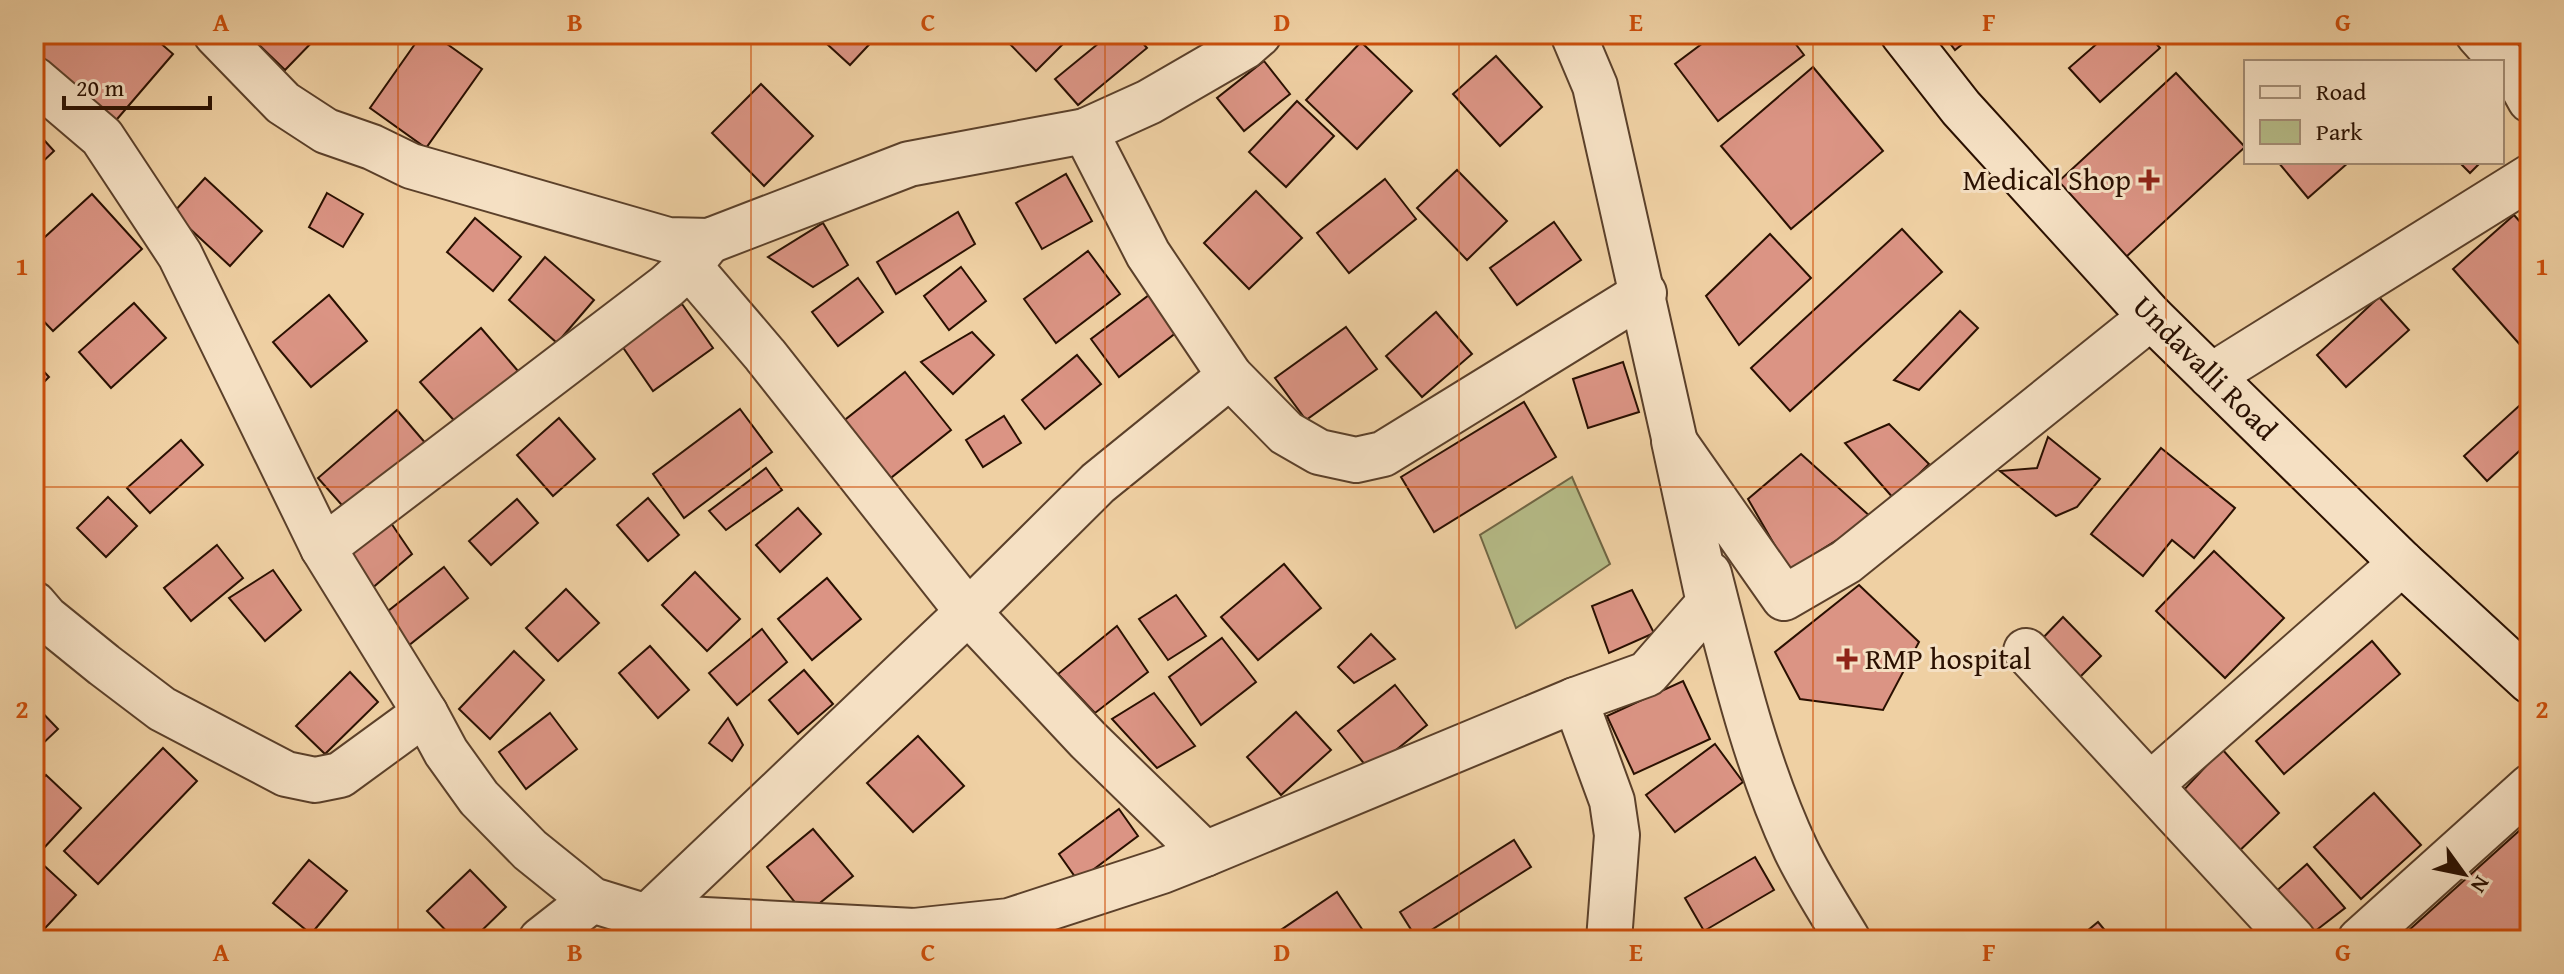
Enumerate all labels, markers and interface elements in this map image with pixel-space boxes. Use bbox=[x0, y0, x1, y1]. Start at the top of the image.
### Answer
text: A bbox=[213, 2, 230, 41]
text: B bbox=[567, 2, 583, 41]
text: C bbox=[921, 2, 935, 41]
text: D bbox=[1274, 2, 1290, 41]
text: E bbox=[1629, 2, 1643, 41]
text: F bbox=[1982, 2, 1996, 41]
text: G bbox=[2335, 2, 2351, 41]
scale bar bbox=[64, 60, 210, 110]
legend bbox=[2244, 60, 2504, 164]
text: 20 m bbox=[76, 70, 124, 105]
text: Road bbox=[2316, 74, 2366, 109]
text: Park bbox=[2316, 114, 2363, 149]
place label: Medical Shop bbox=[1962, 157, 2131, 201]
marker: Medical Shop bbox=[2138, 169, 2160, 191]
text: 1 bbox=[15, 246, 29, 285]
text: 1 bbox=[2535, 246, 2549, 285]
street label: Undavalli Road bbox=[2123, 285, 2288, 450]
place label: RMP hospital bbox=[1865, 636, 2031, 680]
marker: RMP hospital bbox=[1836, 648, 1858, 670]
text: 2 bbox=[15, 689, 29, 728]
text: 2 bbox=[2535, 689, 2549, 728]
north arrow bbox=[2424, 834, 2504, 914]
text: N bbox=[2463, 870, 2498, 900]
text: A bbox=[213, 932, 230, 971]
text: B bbox=[567, 932, 583, 971]
text: C bbox=[921, 932, 935, 971]
text: D bbox=[1274, 932, 1290, 971]
text: E bbox=[1629, 932, 1643, 971]
text: F bbox=[1982, 932, 1996, 971]
text: G bbox=[2335, 932, 2351, 971]

